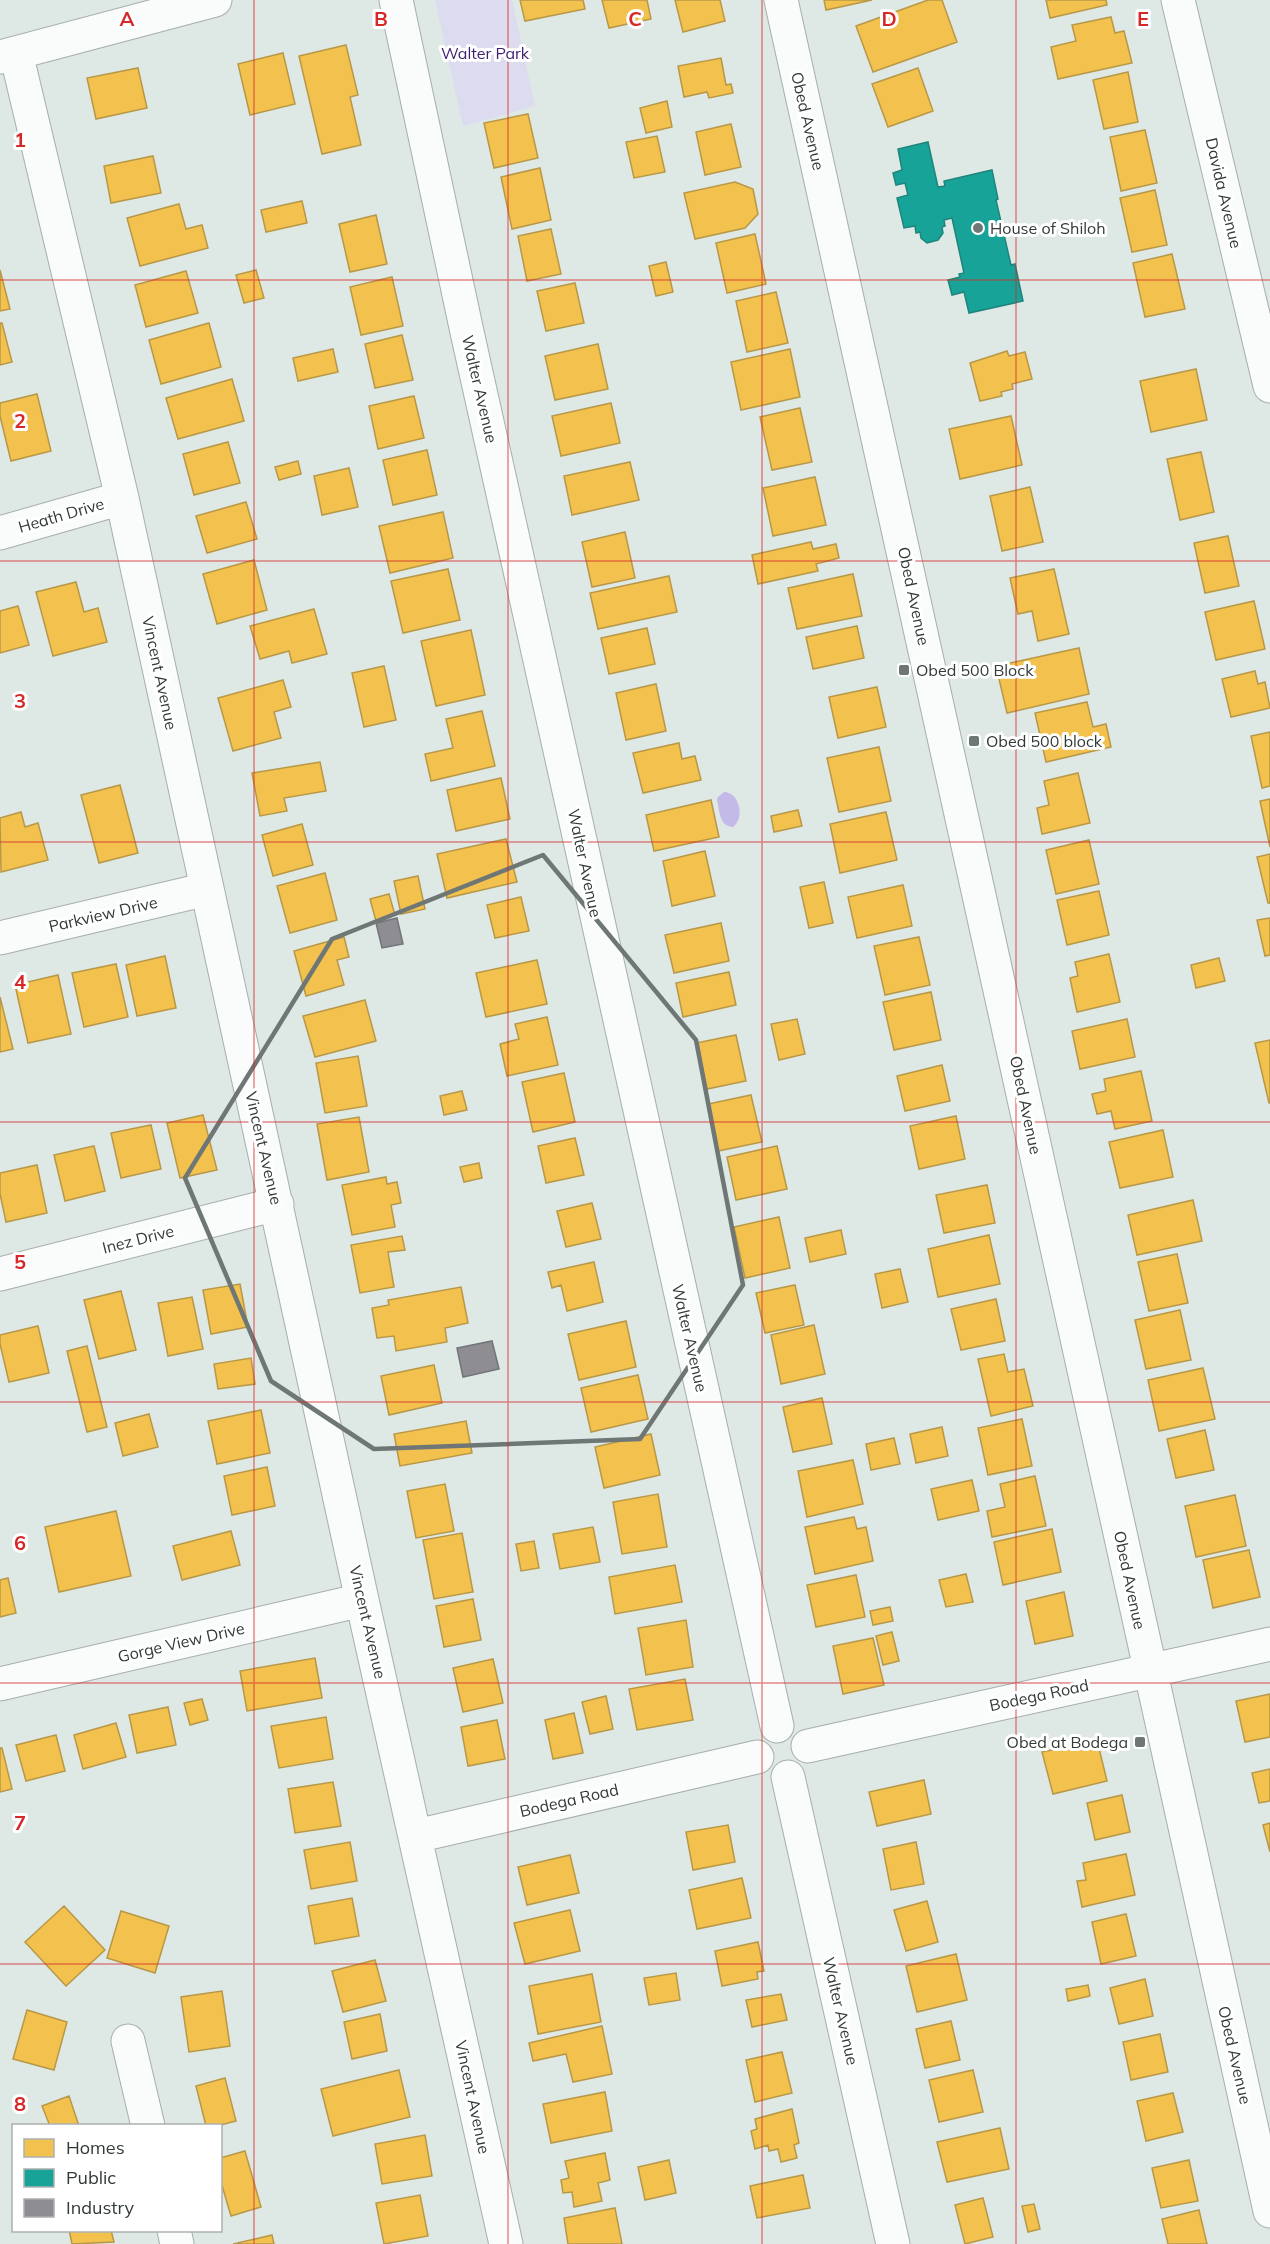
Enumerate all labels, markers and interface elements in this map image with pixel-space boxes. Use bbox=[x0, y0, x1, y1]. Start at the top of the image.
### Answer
text: A bbox=[120, 6, 135, 31]
text: B bbox=[374, 6, 388, 31]
text: C bbox=[628, 6, 642, 31]
text: D bbox=[881, 6, 897, 31]
text: E bbox=[1137, 6, 1149, 31]
park label: Walter Park bbox=[441, 43, 530, 63]
street label: Obed Avenue bbox=[787, 70, 829, 172]
text: 1 bbox=[14, 127, 26, 152]
street label: Davida Avenue bbox=[1202, 136, 1246, 250]
place label: House of Shiloh bbox=[990, 218, 1106, 238]
marker: House of Shiloh bbox=[971, 221, 985, 235]
street label: Walter Avenue bbox=[458, 333, 502, 445]
text: 2 bbox=[14, 408, 26, 433]
street label: Heath Drive bbox=[16, 493, 106, 537]
street label: Obed Avenue bbox=[894, 545, 934, 647]
street label: Vincent Avenue bbox=[138, 614, 182, 732]
place label: Obed 500 Block bbox=[916, 660, 1034, 680]
marker: Obed 500 Block bbox=[897, 663, 911, 677]
text: 3 bbox=[14, 688, 26, 713]
place label: Obed 500 block bbox=[986, 731, 1103, 751]
marker: Obed 500 block bbox=[967, 734, 981, 748]
street label: Walter Avenue bbox=[564, 807, 606, 919]
street label: Parkview Drive bbox=[47, 892, 159, 936]
text: 4 bbox=[14, 969, 26, 994]
street label: Obed Avenue bbox=[1006, 1054, 1046, 1156]
street label: Vincent Avenue bbox=[241, 1089, 287, 1207]
street label: Inez Drive bbox=[100, 1220, 176, 1258]
text: 5 bbox=[14, 1249, 26, 1274]
street label: Walter Avenue bbox=[668, 1282, 712, 1394]
street label: Obed Avenue bbox=[1110, 1529, 1150, 1631]
text: 6 bbox=[14, 1530, 26, 1555]
street label: Vincent Avenue bbox=[345, 1563, 391, 1681]
street label: Gorge View Drive bbox=[116, 1618, 246, 1666]
street label: Bodega Road bbox=[988, 1675, 1090, 1715]
place label: Obed at Bodega bbox=[1007, 1732, 1128, 1752]
marker: Obed at Bodega bbox=[1133, 1735, 1147, 1749]
street label: Bodega Road bbox=[518, 1779, 620, 1821]
text: 7 bbox=[14, 1810, 26, 1835]
street label: Walter Avenue bbox=[819, 1955, 863, 2067]
street label: Obed Avenue bbox=[1214, 2004, 1256, 2106]
street label: Vincent Avenue bbox=[451, 2038, 495, 2156]
text: 8 bbox=[14, 2091, 26, 2116]
legend bbox=[12, 2124, 222, 2232]
text: Homes bbox=[66, 2136, 125, 2159]
text: Public bbox=[66, 2166, 116, 2189]
text: Industry bbox=[66, 2196, 135, 2219]

